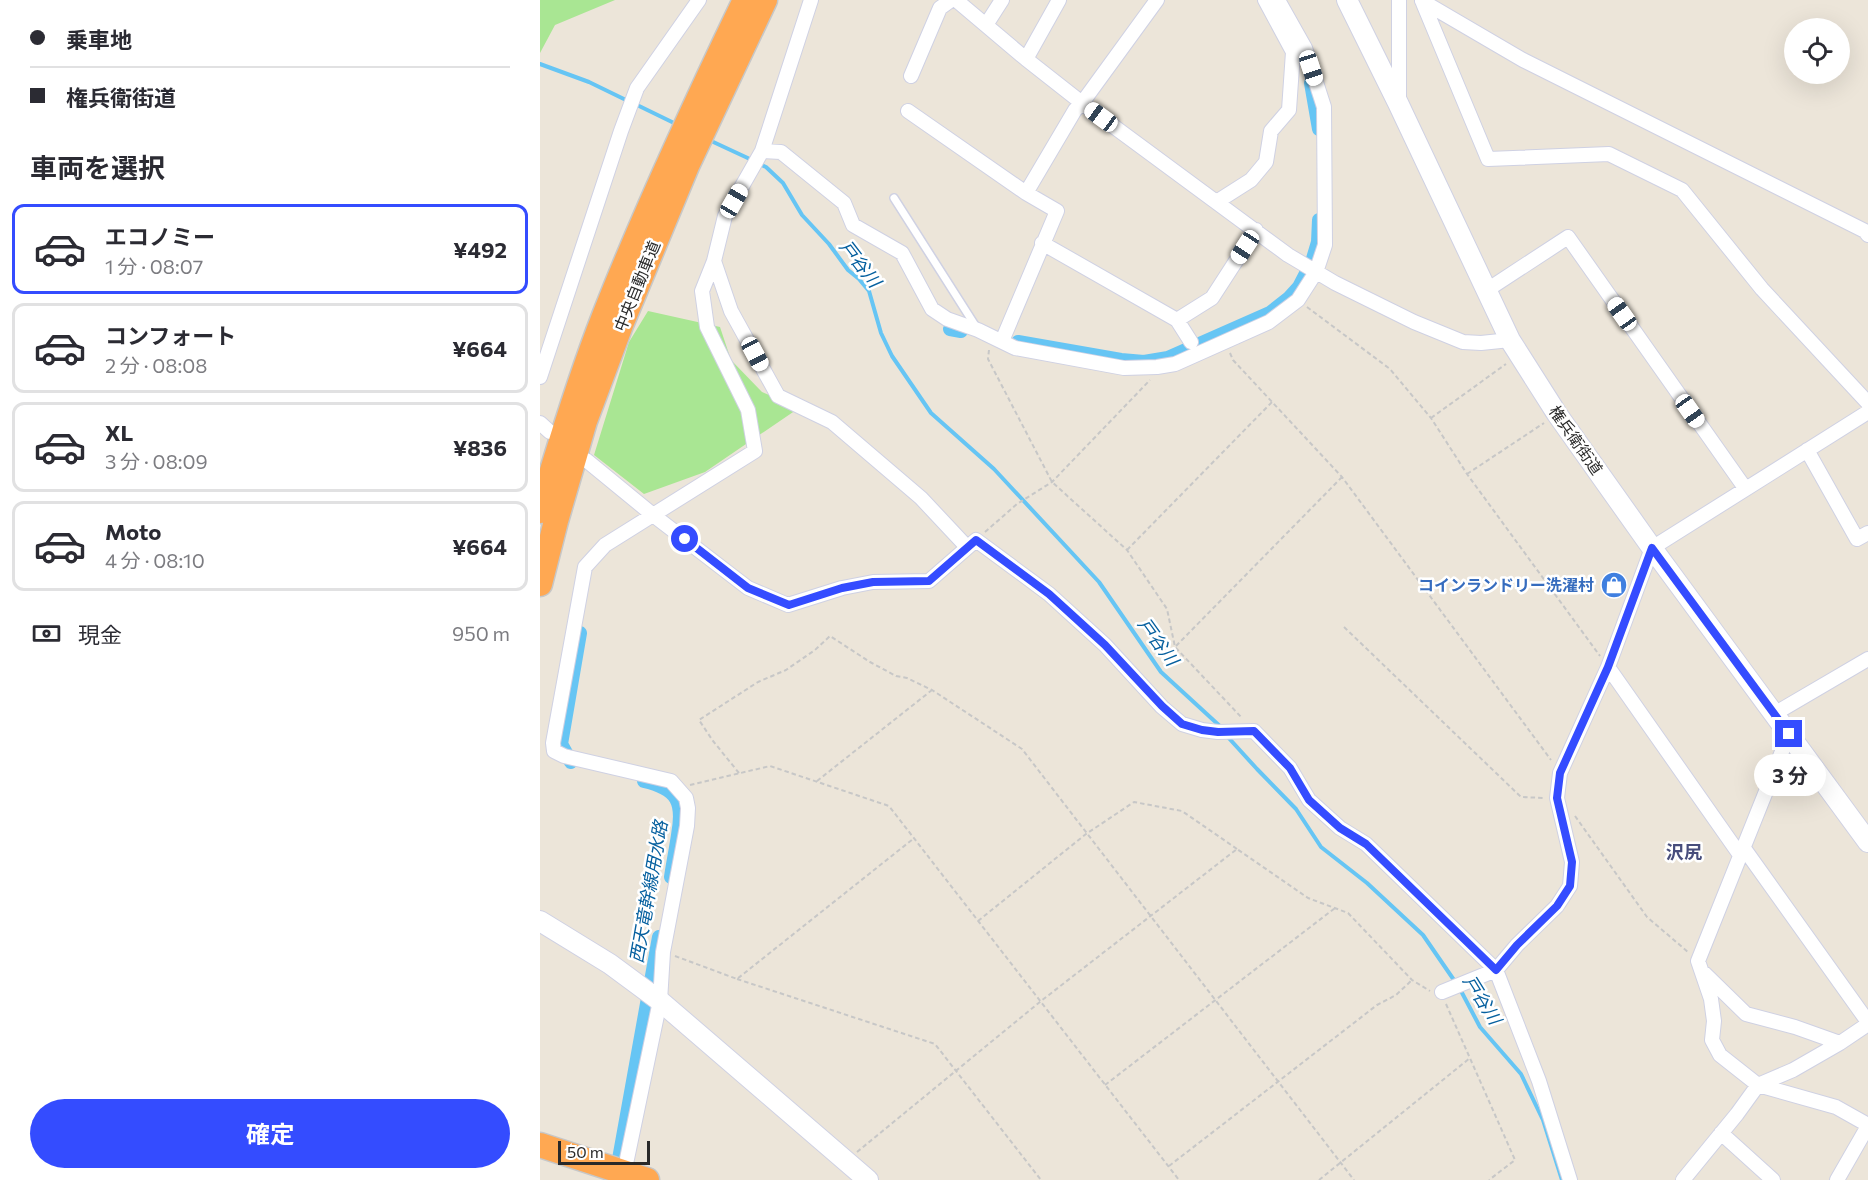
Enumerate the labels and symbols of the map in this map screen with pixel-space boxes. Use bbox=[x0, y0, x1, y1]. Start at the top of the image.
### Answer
car bbox=[1297, 48, 1325, 88]
car bbox=[1081, 99, 1121, 135]
car bbox=[717, 181, 751, 221]
car bbox=[1228, 227, 1262, 267]
water label: 戸谷川 bbox=[835, 235, 887, 293]
street label: 中央自動車道 bbox=[610, 238, 663, 334]
car bbox=[1604, 294, 1640, 334]
car bbox=[739, 334, 771, 374]
car bbox=[1672, 391, 1708, 431]
street label: 権兵衛街道 bbox=[1546, 401, 1607, 478]
route start bbox=[671, 525, 698, 552]
shop icon: コインランドリー洗濯村 bbox=[1599, 570, 1629, 600]
place label: コインランドリー洗濯村 bbox=[1418, 575, 1594, 594]
water label: 戸谷川 bbox=[1134, 613, 1185, 671]
route end bbox=[1775, 720, 1802, 747]
callout: 3 分 bbox=[1753, 755, 1825, 797]
water label: 西天竜幹線用水路 bbox=[625, 817, 672, 965]
district label: 沢尻 bbox=[1666, 841, 1702, 863]
water label: 戸谷川 bbox=[1459, 971, 1508, 1030]
scale bar bbox=[558, 1138, 650, 1166]

